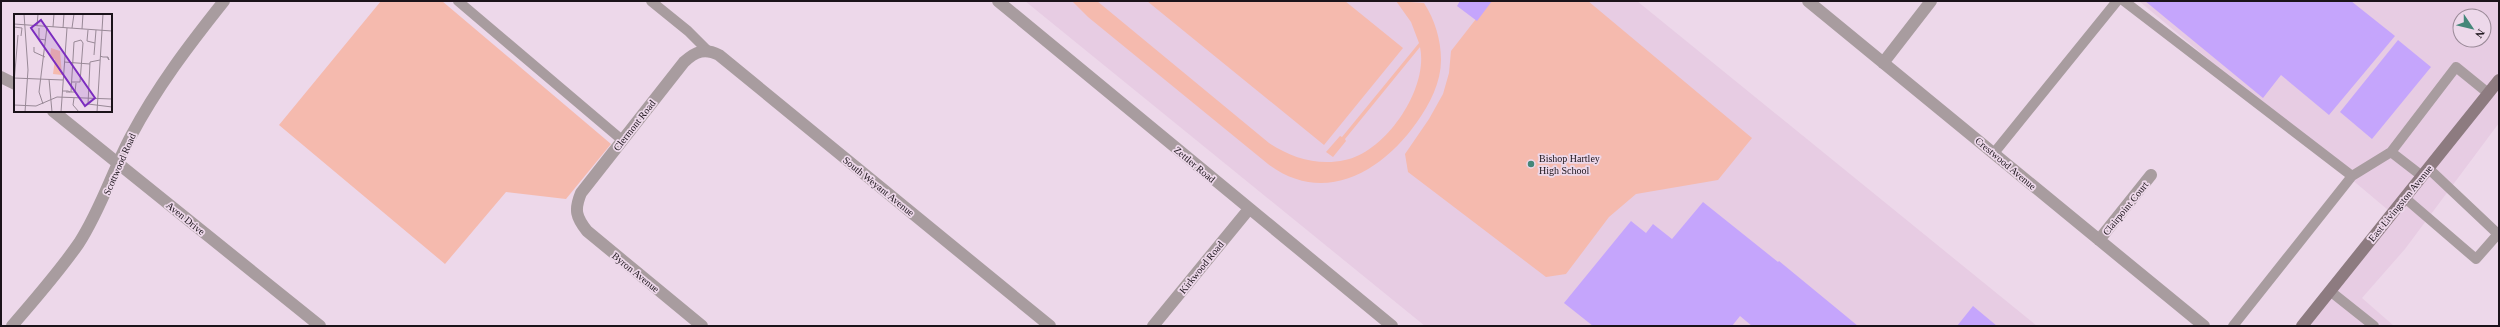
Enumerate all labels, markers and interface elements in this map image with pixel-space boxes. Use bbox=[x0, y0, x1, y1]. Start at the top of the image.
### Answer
north arrow bbox=[2452, 8, 2492, 48]
inset map bbox=[14, 14, 112, 112]
text: N bbox=[2473, 27, 2487, 40]
street label: Clermont Road bbox=[611, 98, 658, 153]
street label: Scottwood Road bbox=[101, 132, 138, 197]
street label: Crestwood Avenue bbox=[1973, 135, 2039, 192]
street label: Zettler Road bbox=[1172, 144, 1217, 185]
place label: Bishop Hartley High School bbox=[1539, 153, 1600, 176]
street label: South Weyant Avenue bbox=[841, 154, 917, 219]
marker: Bishop Hartley High School bbox=[1526, 159, 1536, 169]
street label: East Livingston Avenue bbox=[2366, 162, 2435, 244]
street label: Clairpoint Court bbox=[2100, 179, 2151, 237]
street label: Aven Drive bbox=[164, 200, 208, 238]
street label: Kirkwood Road bbox=[1177, 239, 1226, 296]
street label: Byron Avenue bbox=[610, 250, 662, 295]

